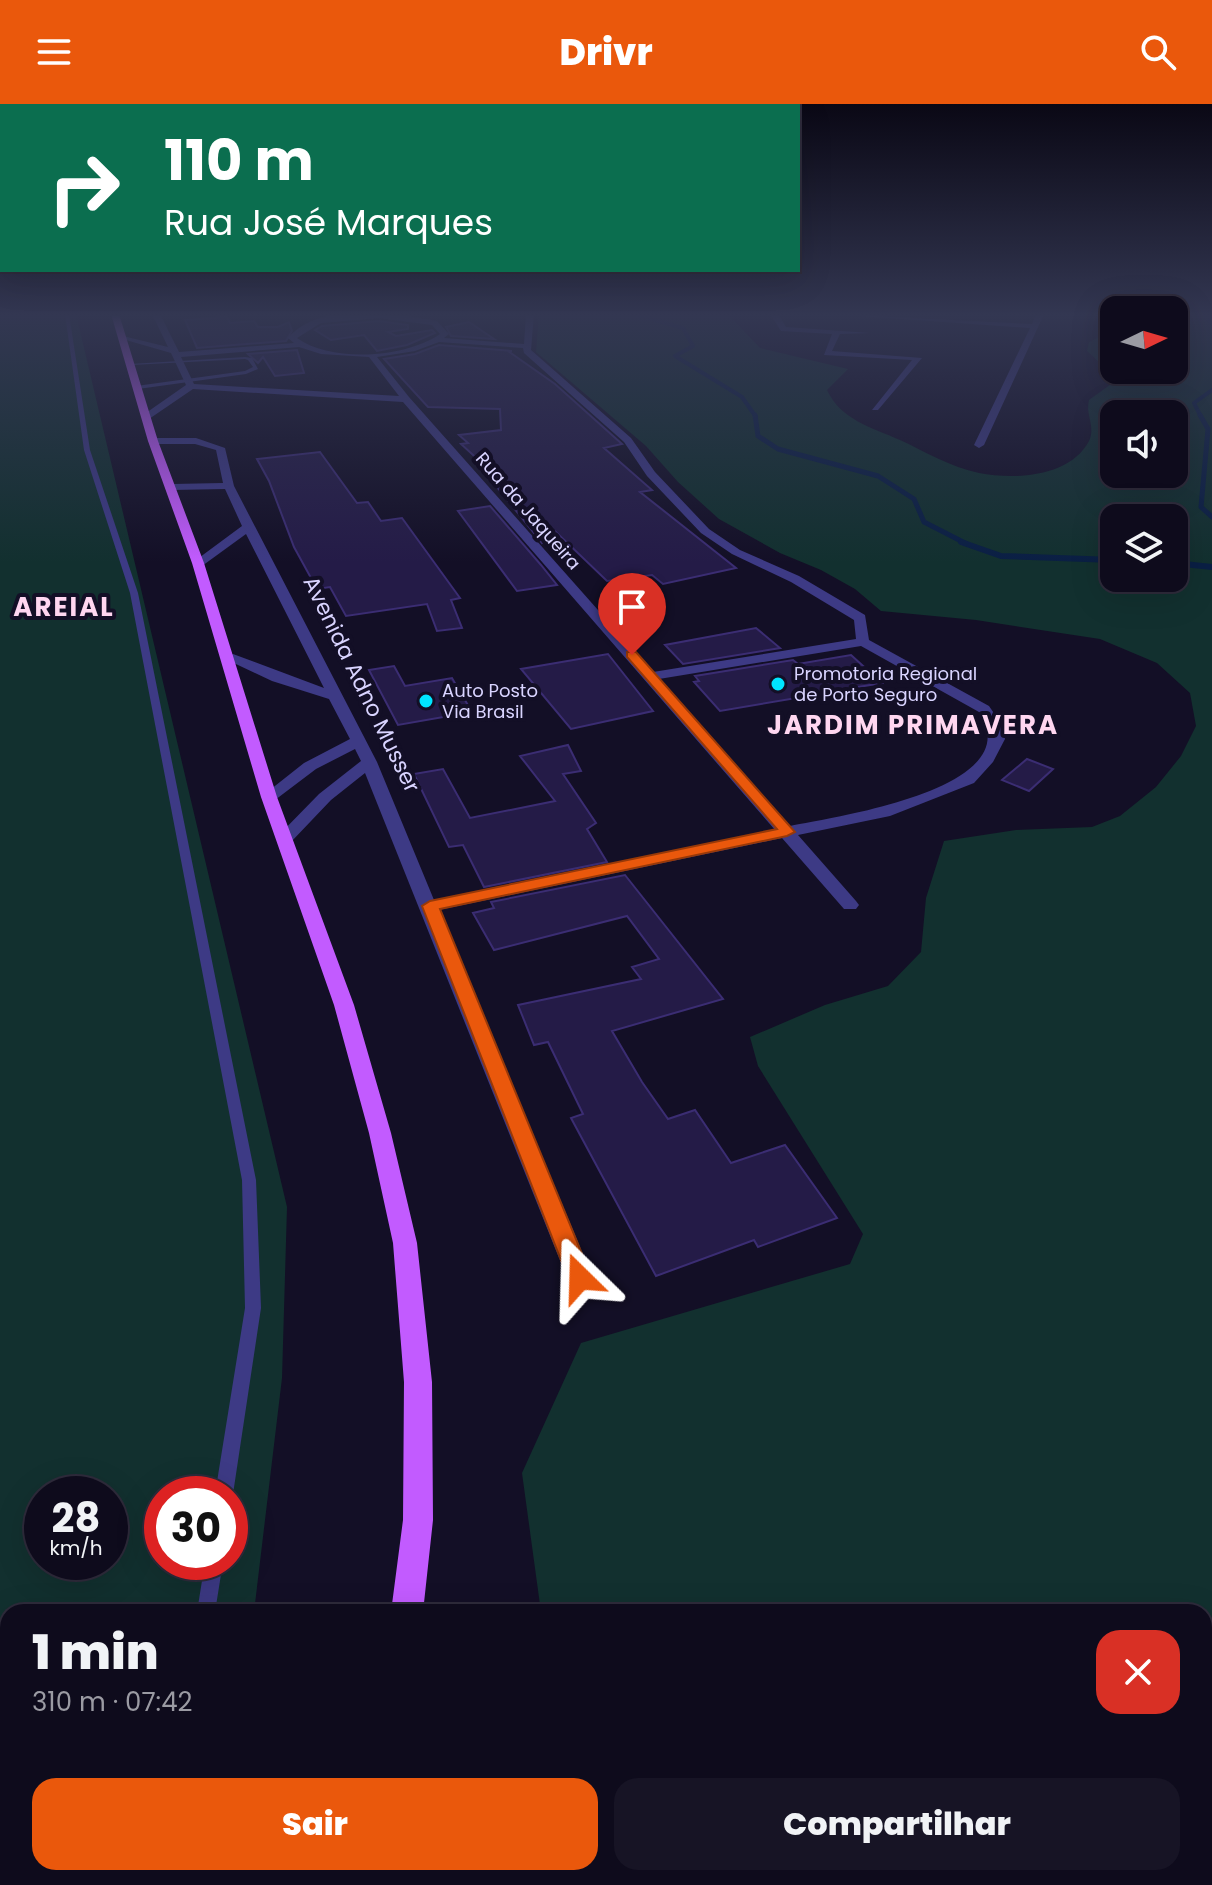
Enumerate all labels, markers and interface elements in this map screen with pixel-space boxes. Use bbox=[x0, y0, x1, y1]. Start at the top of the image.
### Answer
text: Drivr bbox=[559, 27, 653, 78]
icon: menu bbox=[32, 30, 76, 74]
icon: search bbox=[1136, 30, 1180, 74]
text: 110 m bbox=[164, 121, 314, 200]
icon: right bbox=[32, 136, 136, 240]
text: Rua José Marques bbox=[164, 197, 493, 248]
north arrow bbox=[1100, 296, 1188, 384]
map controls bbox=[1100, 296, 1188, 592]
button: sound bbox=[1100, 400, 1188, 488]
street label: Rua da Jaqueira bbox=[470, 446, 587, 575]
button: layers bbox=[1100, 504, 1188, 592]
street label: Avenida Adno Musser bbox=[296, 571, 428, 798]
pin bbox=[598, 573, 666, 655]
icon: arrive bbox=[610, 585, 654, 629]
district label: AREIAL bbox=[13, 589, 115, 625]
place label: Promotoria Regional de Porto Seguro bbox=[794, 661, 977, 707]
marker: Promotoria Regional de Porto Seguro bbox=[769, 675, 787, 693]
place label: Auto Posto Via Brasil bbox=[442, 678, 538, 724]
marker: Auto Posto Via Brasil bbox=[417, 692, 435, 710]
district label: JARDIM PRIMAVERA bbox=[767, 707, 1059, 743]
position arrow bbox=[538, 1236, 622, 1320]
speed limit sign: 30 bbox=[144, 1476, 248, 1580]
text: 28 bbox=[52, 1490, 100, 1546]
text: km/h bbox=[49, 1534, 103, 1562]
text: 1 min bbox=[32, 1619, 159, 1686]
button: close bbox=[1096, 1630, 1180, 1714]
text: 310 m · 07:42 bbox=[32, 1684, 192, 1720]
button: Sair bbox=[32, 1778, 598, 1870]
button: Compartilhar bbox=[614, 1778, 1180, 1870]

